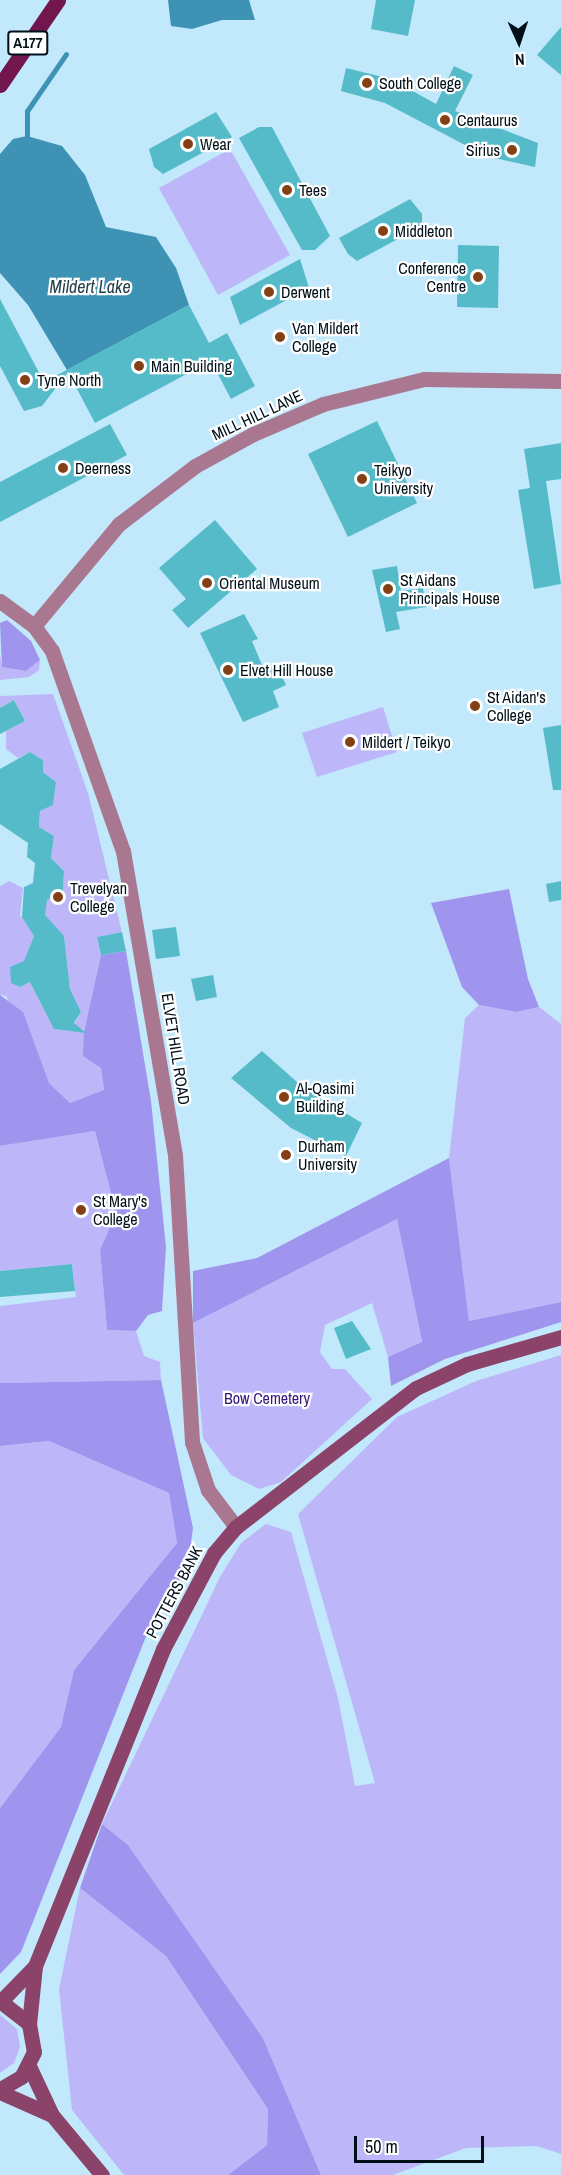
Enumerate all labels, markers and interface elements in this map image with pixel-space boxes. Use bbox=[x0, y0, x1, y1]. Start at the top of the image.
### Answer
north arrow bbox=[489, 12, 549, 72]
road number: A177 bbox=[7, 31, 49, 55]
text: N bbox=[515, 49, 525, 71]
place label: South College bbox=[379, 73, 461, 93]
marker: South College bbox=[360, 76, 374, 90]
place label: Centaurus bbox=[457, 110, 518, 130]
marker: Centaurus bbox=[438, 113, 452, 127]
place label: Wear bbox=[200, 134, 231, 154]
marker: Wear bbox=[181, 137, 195, 151]
place label: Sirius bbox=[466, 140, 500, 160]
marker: Sirius bbox=[505, 143, 519, 157]
place label: Tees bbox=[299, 180, 327, 200]
marker: Tees bbox=[280, 183, 294, 197]
place label: Middleton bbox=[395, 221, 453, 241]
marker: Middleton bbox=[376, 224, 390, 238]
place label: Conference Centre bbox=[398, 258, 466, 296]
marker: Conference Centre bbox=[471, 270, 485, 284]
water label: Mildert Lake bbox=[49, 276, 131, 298]
place label: Derwent bbox=[281, 282, 330, 302]
marker: Derwent bbox=[262, 285, 276, 299]
place label: Van Mildert College bbox=[292, 318, 358, 356]
marker: Van Mildert College bbox=[273, 330, 287, 344]
place label: Main Building bbox=[151, 356, 232, 376]
marker: Main Building bbox=[132, 359, 146, 373]
place label: Tyne North bbox=[37, 370, 101, 390]
marker: Tyne North bbox=[18, 373, 32, 387]
street label: MILL HILL LANE bbox=[208, 385, 306, 445]
place label: Deerness bbox=[75, 458, 131, 478]
place label: Teikyo University bbox=[374, 460, 433, 498]
marker: Deerness bbox=[56, 461, 70, 475]
marker: Teikyo University bbox=[355, 472, 369, 486]
place label: St Aidans Principals House bbox=[400, 570, 500, 608]
place label: Oriental Museum bbox=[219, 573, 320, 593]
marker: Oriental Museum bbox=[200, 576, 214, 590]
marker: St Aidans Principals House bbox=[381, 582, 395, 596]
place label: Elvet Hill House bbox=[240, 660, 333, 680]
marker: Elvet Hill House bbox=[221, 663, 235, 677]
place label: St Aidan's College bbox=[487, 687, 546, 725]
marker: St Aidan's College bbox=[468, 699, 482, 713]
place label: Mildert / Teikyo bbox=[362, 732, 451, 752]
marker: Mildert / Teikyo bbox=[343, 735, 357, 749]
place label: Trevelyan College bbox=[70, 878, 127, 916]
marker: Trevelyan College bbox=[51, 890, 65, 904]
street label: ELVET HILL ROAD bbox=[158, 991, 194, 1107]
place label: Al-Qasimi Building bbox=[296, 1078, 354, 1116]
marker: Al-Qasimi Building bbox=[277, 1090, 291, 1104]
place label: Durham University bbox=[298, 1136, 357, 1174]
marker: Durham University bbox=[279, 1148, 293, 1162]
place label: St Mary's College bbox=[93, 1191, 147, 1229]
marker: St Mary's College bbox=[74, 1203, 88, 1217]
park label: Bow Cemetery bbox=[224, 1388, 310, 1408]
street label: POTTERS BANK bbox=[142, 1543, 206, 1641]
scale bar bbox=[357, 2124, 488, 2162]
text: 50 m bbox=[365, 2134, 398, 2159]

